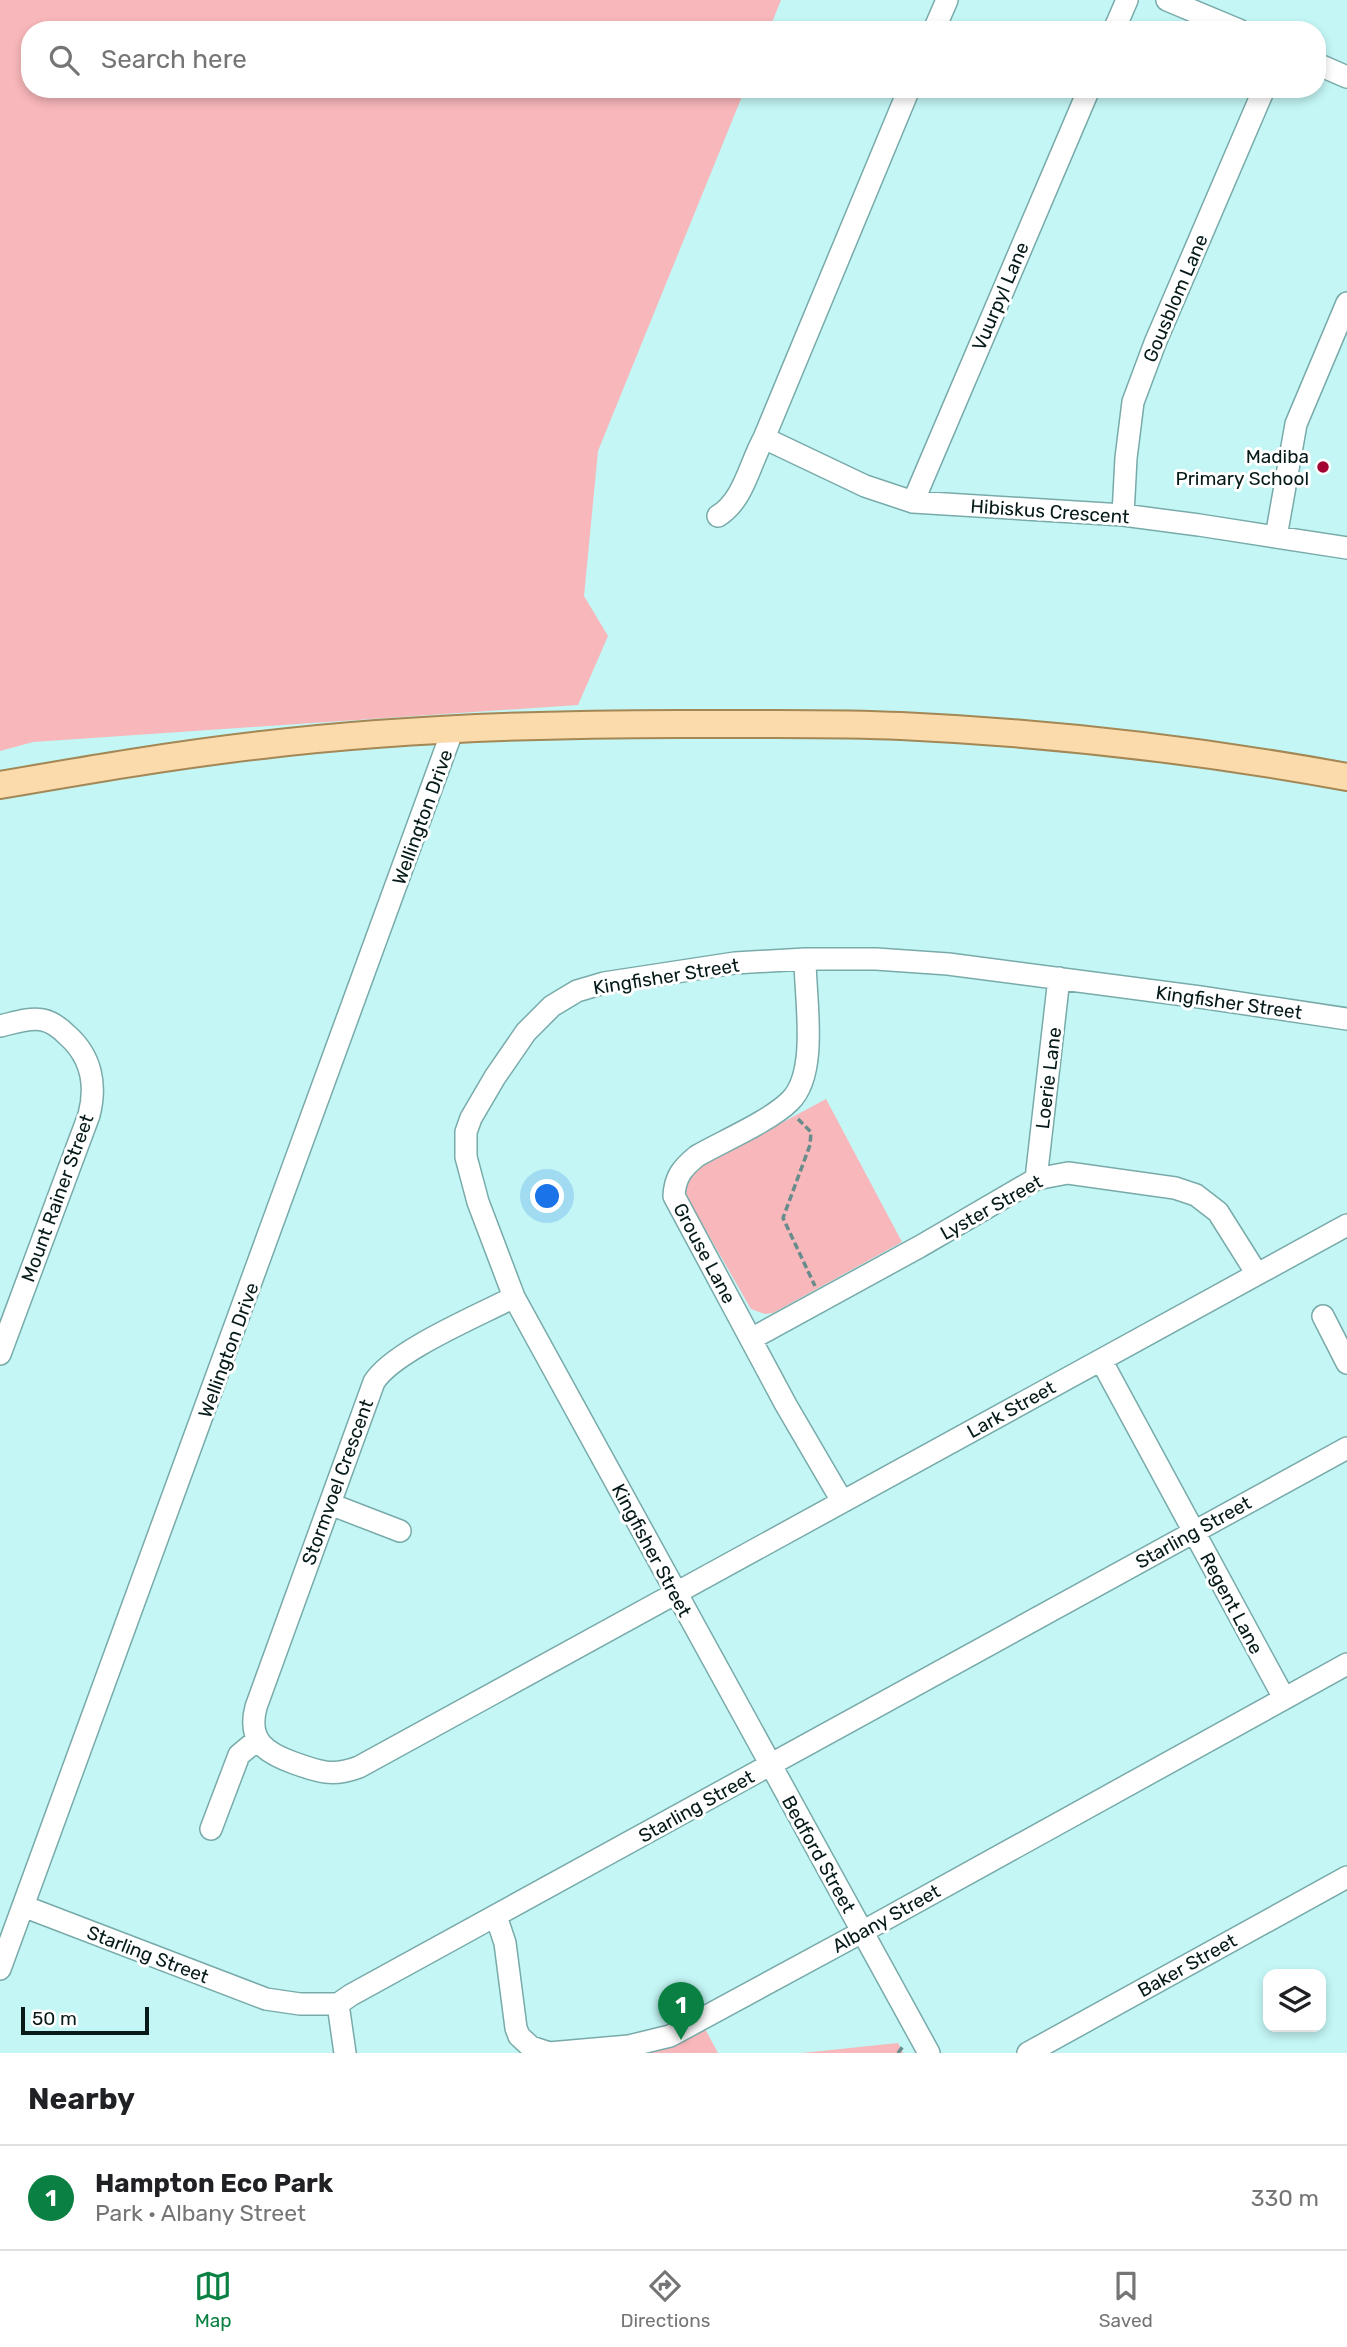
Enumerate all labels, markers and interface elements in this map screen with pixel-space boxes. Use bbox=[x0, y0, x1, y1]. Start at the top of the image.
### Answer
search box bbox=[21, 21, 1326, 98]
icon: search bbox=[45, 41, 83, 79]
text: Search here bbox=[101, 44, 247, 75]
street label: Gousblom Lane bbox=[1138, 231, 1213, 366]
street label: Vuurpyl Lane bbox=[967, 238, 1034, 354]
place label: Madiba Primary School bbox=[1175, 445, 1309, 490]
marker: Madiba Primary School bbox=[1315, 459, 1331, 475]
street label: Hibiskus Crescent bbox=[970, 494, 1131, 529]
street label: Wellington Drive bbox=[387, 746, 458, 888]
street label: Kingfisher Street bbox=[591, 954, 741, 999]
street label: Kingfisher Street bbox=[1154, 981, 1304, 1024]
street label: Loerie Lane bbox=[1031, 1026, 1066, 1130]
street label: Mount Rainer Street bbox=[16, 1111, 99, 1285]
street label: Lyster Street bbox=[936, 1170, 1047, 1245]
your location bbox=[530, 1179, 564, 1213]
street label: Grouse Lane bbox=[668, 1199, 741, 1307]
street label: Wellington Drive bbox=[193, 1279, 264, 1421]
street label: Lark Street bbox=[963, 1375, 1060, 1443]
street label: Stormvoel Crescent bbox=[297, 1396, 378, 1568]
street label: Kingfisher Street bbox=[607, 1480, 697, 1621]
street label: Starling Street bbox=[1131, 1491, 1256, 1574]
street label: Regent Lane bbox=[1195, 1548, 1268, 1658]
street label: Starling Street bbox=[634, 1765, 759, 1848]
street label: Bedford Street bbox=[777, 1792, 861, 1917]
street label: Albany Street bbox=[828, 1879, 945, 1958]
street label: Starling Street bbox=[84, 1921, 213, 1988]
street label: Baker Street bbox=[1134, 1929, 1241, 2002]
map controls bbox=[1263, 1969, 1326, 2032]
button: layers bbox=[1263, 1969, 1326, 2032]
pin: 1 bbox=[658, 1982, 704, 2040]
scale bar bbox=[21, 2004, 149, 2036]
text: 50 m bbox=[32, 2007, 77, 2030]
text: Nearby bbox=[28, 2081, 135, 2117]
text: Hampton Eco Park bbox=[95, 2168, 333, 2199]
text: 1 bbox=[45, 2184, 57, 2212]
text: 330 m bbox=[1251, 2184, 1319, 2212]
text: Park · Albany Street bbox=[95, 2199, 306, 2227]
tab: Map bbox=[194, 2267, 232, 2332]
tab: Directions bbox=[620, 2267, 710, 2332]
tab: Saved bbox=[1099, 2267, 1153, 2332]

